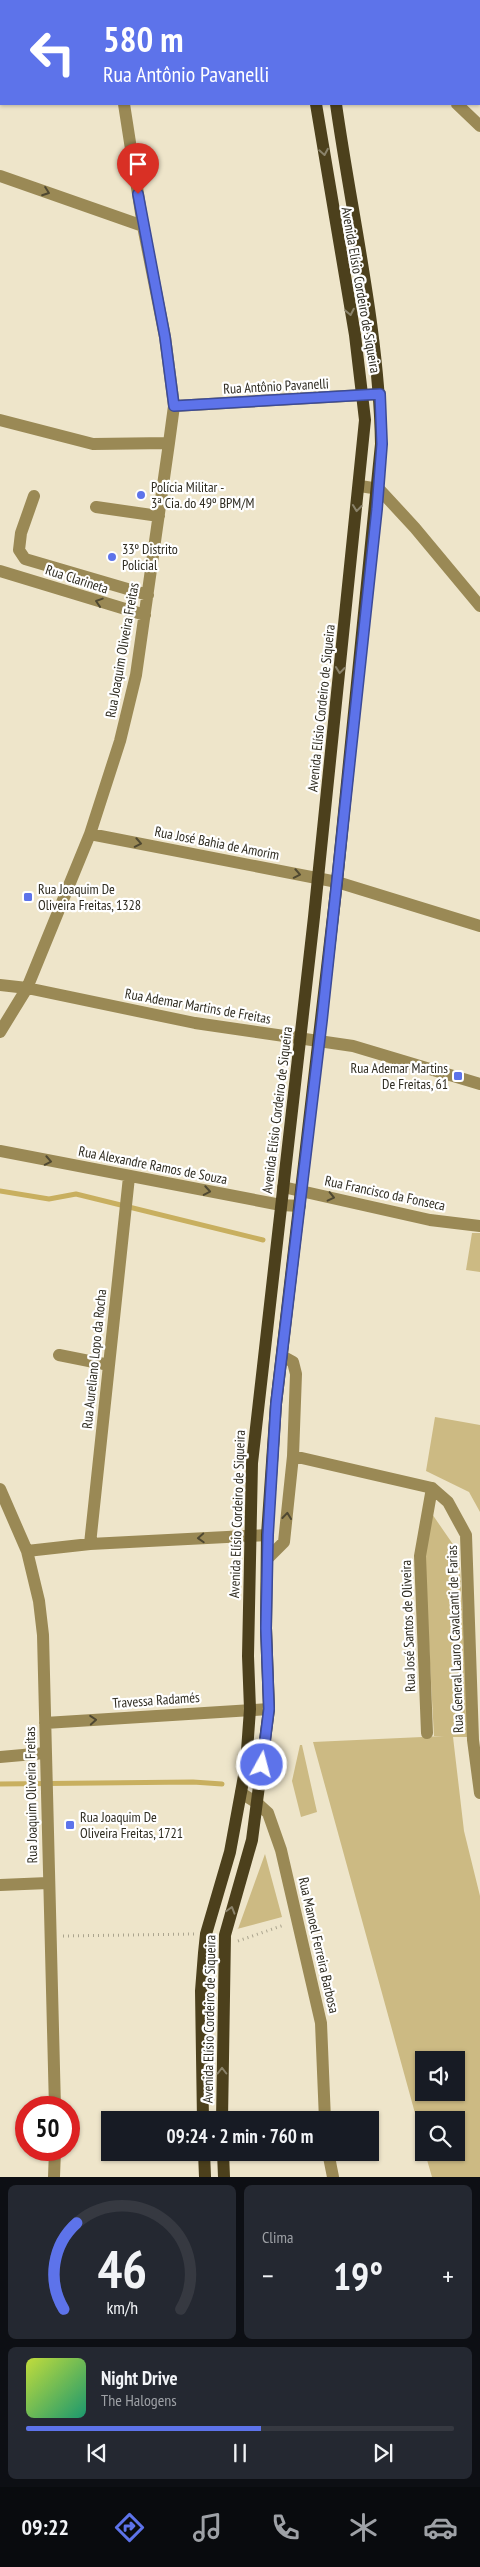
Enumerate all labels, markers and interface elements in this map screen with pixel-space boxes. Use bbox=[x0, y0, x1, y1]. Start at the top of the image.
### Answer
text: 580 m bbox=[103, 16, 184, 62]
icon: left bbox=[20, 20, 85, 85]
text: Rua Antônio Pavanelli bbox=[103, 60, 269, 88]
pin bbox=[117, 143, 159, 194]
one-way arrow bbox=[318, 147, 328, 156]
icon: arrive bbox=[124, 150, 152, 178]
one-way arrow bbox=[41, 186, 50, 196]
street label: Avenida Elísio Cordeiro de Siqueira bbox=[338, 206, 384, 374]
one-way arrow bbox=[345, 308, 355, 317]
street label: Rua Antônio Pavanelli bbox=[223, 374, 329, 398]
place label: Polícia Militar - 3ª Cia. do 49º BPM/M bbox=[151, 478, 254, 512]
marker: Polícia Militar - 3ª Cia. do 49º BPM/M bbox=[135, 489, 147, 501]
one-way arrow bbox=[352, 504, 363, 512]
place label: 33º Distrito Policial bbox=[122, 540, 178, 574]
marker: 33º Distrito Policial bbox=[106, 551, 118, 563]
street label: Rua Clarineta bbox=[43, 560, 111, 598]
street label: Rua Joaquim Oliveira Freitas bbox=[101, 581, 143, 719]
one-way arrow bbox=[95, 598, 103, 608]
street label: Avenida Elísio Cordeiro de Siqueira bbox=[303, 623, 339, 793]
one-way arrow bbox=[335, 666, 346, 674]
street label: Rua José Bahia de Amorim bbox=[153, 822, 281, 864]
one-way arrow bbox=[134, 837, 142, 848]
one-way arrow bbox=[293, 869, 302, 879]
place label: Rua Joaquim De Oliveira Freitas, 1328 bbox=[38, 880, 141, 914]
marker: Rua Joaquim De Oliveira Freitas, 1328 bbox=[22, 891, 34, 903]
street label: Rua Ademar Martins de Freitas bbox=[124, 984, 273, 1028]
street label: Avenida Elísio Cordeiro de Siqueira bbox=[258, 1025, 296, 1195]
place label: Rua Ademar Martins De Freitas, 61 bbox=[351, 1059, 448, 1093]
marker: Rua Ademar Martins De Freitas, 61 bbox=[452, 1070, 464, 1082]
street label: Rua Alexandre Ramos de Souza bbox=[77, 1142, 229, 1188]
one-way arrow bbox=[43, 1155, 52, 1165]
street label: Rua Francisco da Fonseca bbox=[323, 1171, 447, 1215]
one-way arrow bbox=[203, 1186, 212, 1196]
one-way arrow bbox=[326, 1191, 335, 1202]
street label: Rua Aureliano Lopo da Rocha bbox=[78, 1288, 110, 1430]
street label: Avenida Elísio Cordeiro de Siqueira bbox=[225, 1430, 249, 1598]
one-way arrow bbox=[281, 1512, 292, 1520]
one-way arrow bbox=[197, 1533, 205, 1544]
street label: Rua General Lauro Cavalcanti de Farias bbox=[443, 1545, 467, 1733]
street label: Rua José Santos de Oliveira bbox=[397, 1560, 419, 1692]
street label: Travessa Radamés bbox=[112, 1688, 200, 1712]
one-way arrow bbox=[90, 1715, 98, 1726]
street label: Rua Joaquim Oliveira Freitas bbox=[21, 1726, 41, 1864]
position arrow bbox=[235, 1738, 287, 1790]
place label: Rua Joaquim De Oliveira Freitas, 1721 bbox=[80, 1808, 183, 1842]
marker: Rua Joaquim De Oliveira Freitas, 1721 bbox=[64, 1819, 76, 1831]
street label: Rua Manoel Ferreira Barbosa bbox=[295, 1875, 343, 2015]
one-way arrow bbox=[225, 1906, 235, 1914]
street label: Avenida Elísio Cordeiro de Siqueira bbox=[199, 1935, 219, 2103]
map controls bbox=[415, 2051, 465, 2161]
button: sound bbox=[415, 2051, 465, 2101]
one-way arrow bbox=[217, 2067, 227, 2075]
speed limit sign: 50 bbox=[15, 2096, 80, 2161]
button: search bbox=[415, 2111, 465, 2161]
text: 09:24 · 2 min · 760 m bbox=[167, 2124, 313, 2148]
text: Clima bbox=[262, 2227, 293, 2247]
text: 46 bbox=[97, 2235, 147, 2302]
text: 19° bbox=[333, 2251, 383, 2300]
text: − bbox=[262, 2257, 274, 2294]
text: + bbox=[442, 2257, 454, 2294]
text: km/h bbox=[106, 2296, 138, 2319]
text: Night Drive bbox=[101, 2366, 178, 2390]
text: The Halogens bbox=[101, 2390, 177, 2410]
icon: previous bbox=[83, 2439, 111, 2467]
icon: pause bbox=[226, 2439, 254, 2467]
icon: next bbox=[369, 2439, 397, 2467]
icon: directions bbox=[112, 2510, 147, 2545]
icon: music bbox=[190, 2510, 225, 2545]
icon: phone bbox=[268, 2510, 303, 2545]
icon: climate bbox=[346, 2510, 381, 2545]
icon: car bbox=[423, 2510, 458, 2545]
text: 09:22 bbox=[21, 2513, 69, 2541]

